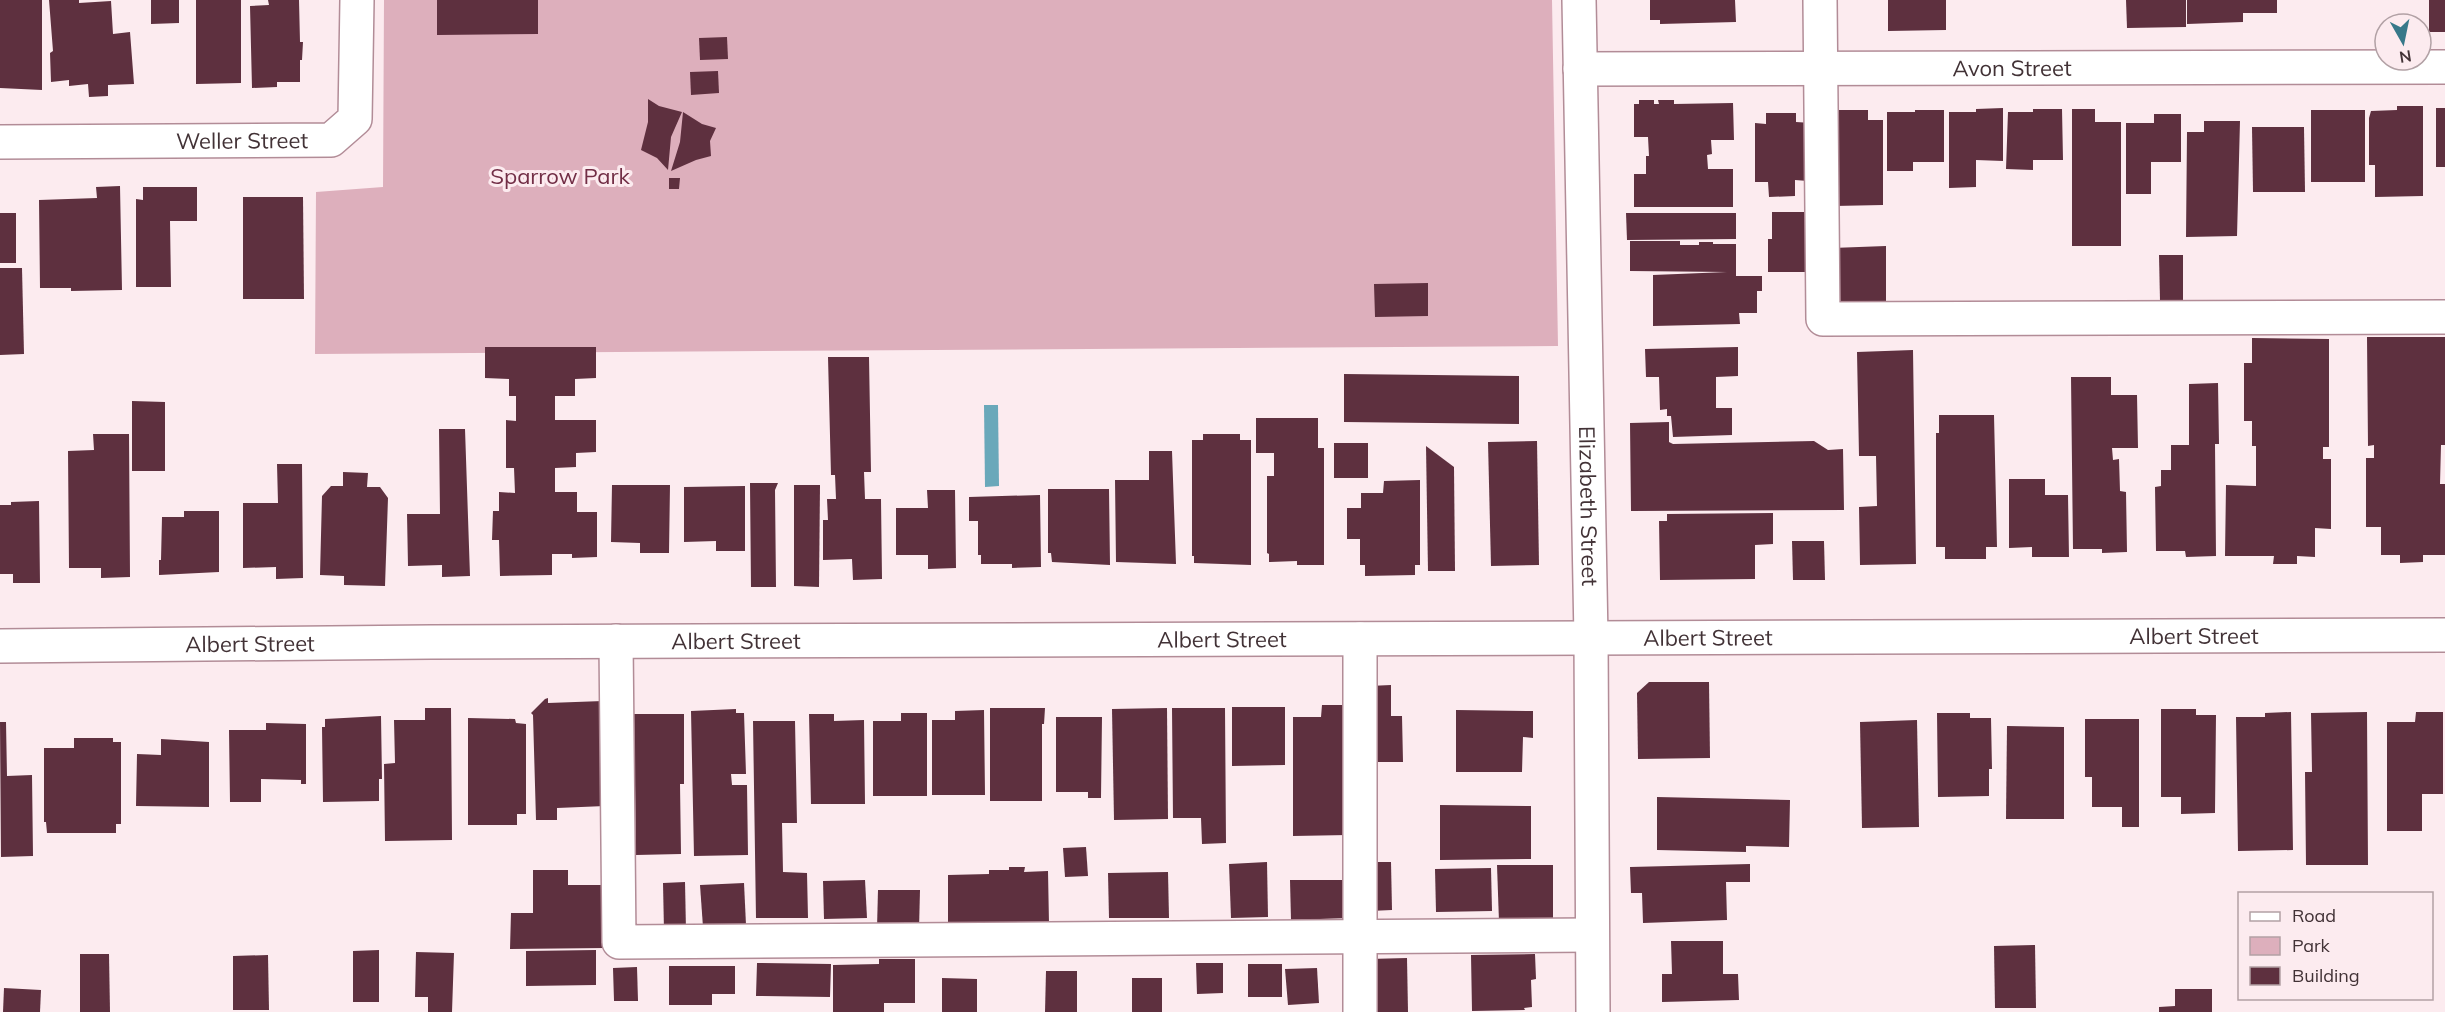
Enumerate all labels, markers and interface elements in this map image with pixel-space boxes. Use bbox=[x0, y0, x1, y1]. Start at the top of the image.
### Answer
north arrow bbox=[2373, 12, 2433, 72]
text: N bbox=[2398, 46, 2413, 68]
street label: Avon Street bbox=[1952, 54, 2072, 82]
street label: Weller Street bbox=[176, 126, 308, 155]
park label: Sparrow Park bbox=[490, 162, 630, 190]
street label: Elizabeth Street bbox=[1573, 425, 1604, 587]
street label: Albert Street bbox=[2129, 622, 2259, 650]
street label: Albert Street bbox=[1643, 623, 1773, 652]
street label: Albert Street bbox=[1157, 625, 1287, 653]
street label: Albert Street bbox=[671, 627, 801, 655]
street label: Albert Street bbox=[185, 629, 315, 658]
legend bbox=[2238, 892, 2433, 1000]
text: Road bbox=[2292, 904, 2336, 927]
text: Park bbox=[2292, 934, 2331, 957]
text: Building bbox=[2292, 964, 2360, 987]

